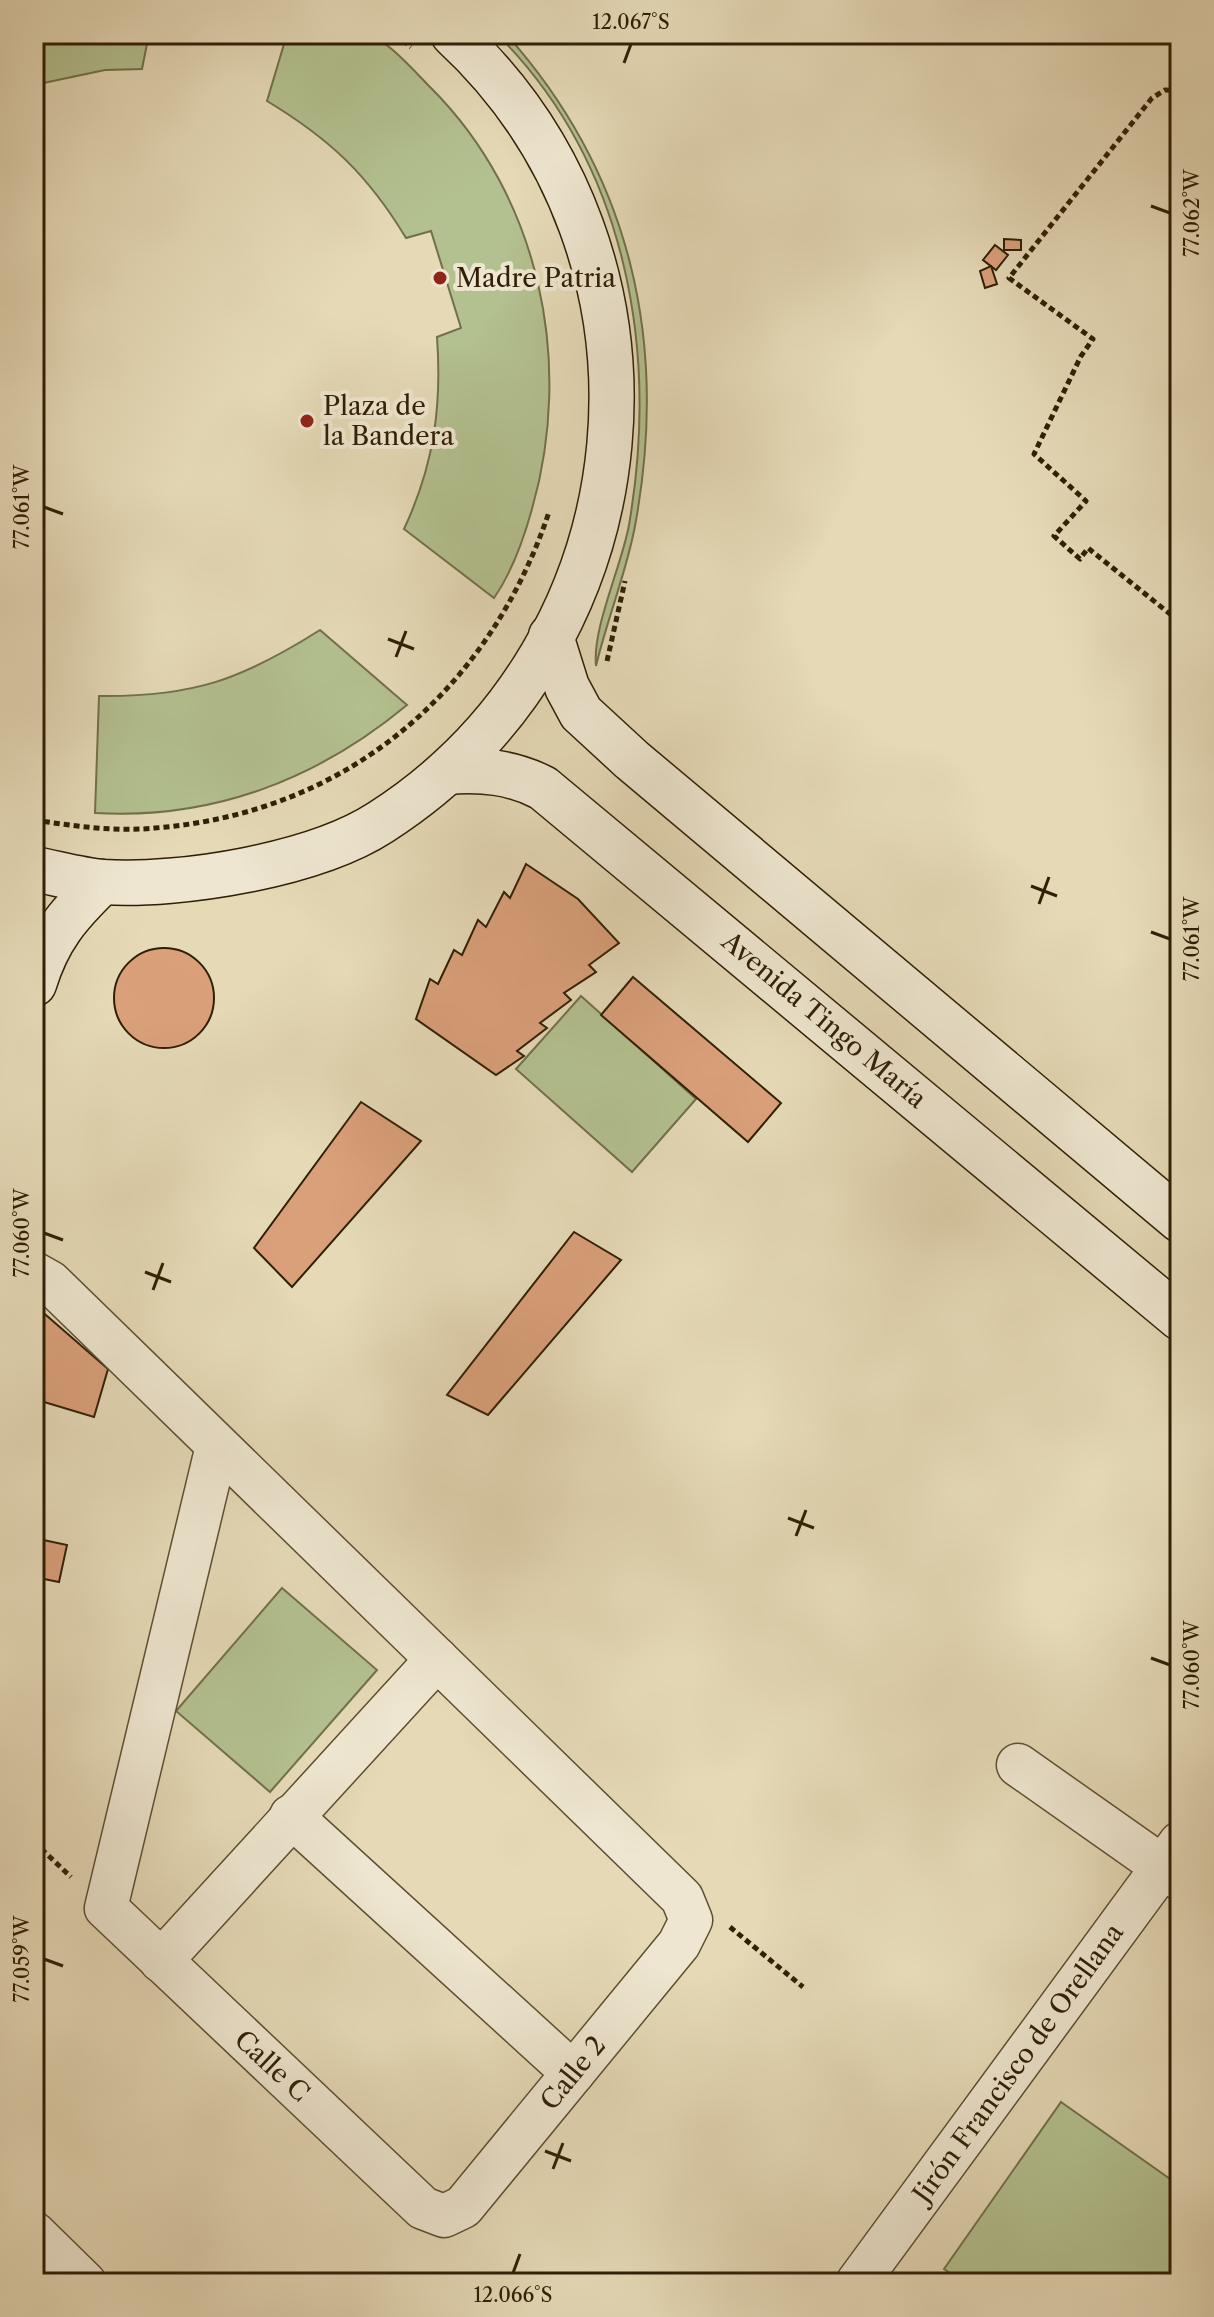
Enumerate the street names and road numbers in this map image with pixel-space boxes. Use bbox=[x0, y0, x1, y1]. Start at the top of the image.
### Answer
street label: Avenida Tingo María bbox=[714, 924, 933, 1115]
street label: Jirón Francisco de Orellana bbox=[904, 1917, 1130, 2212]
street label: Calle C bbox=[228, 2023, 316, 2109]
street label: Calle 2 bbox=[534, 2030, 612, 2116]

